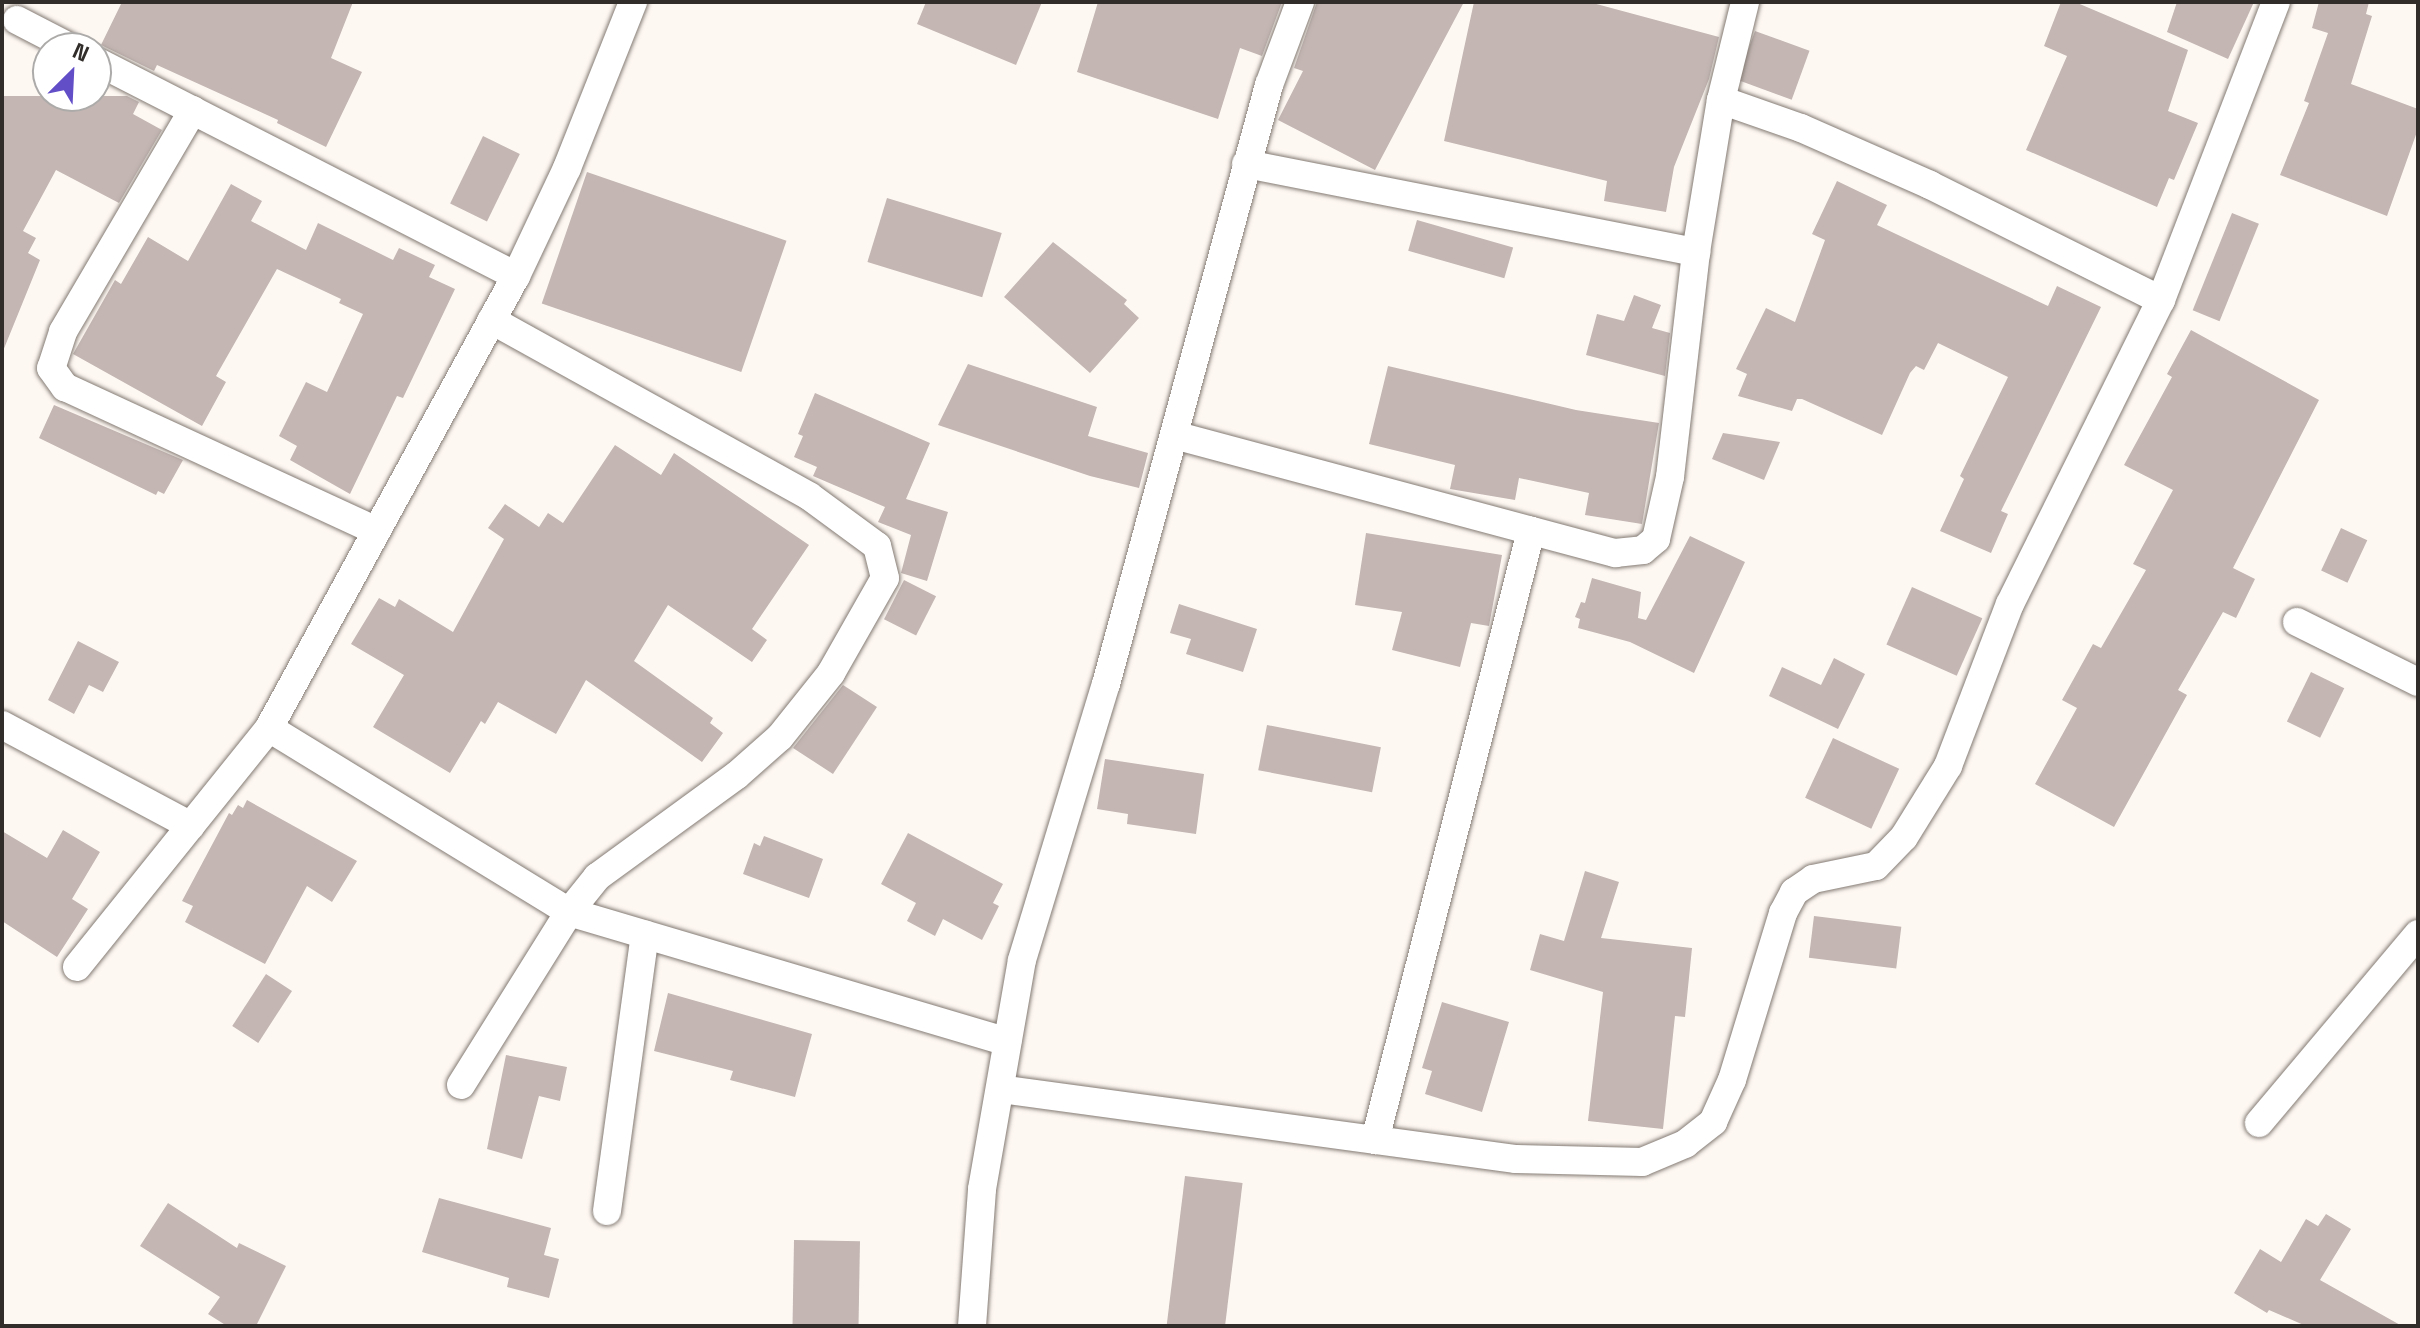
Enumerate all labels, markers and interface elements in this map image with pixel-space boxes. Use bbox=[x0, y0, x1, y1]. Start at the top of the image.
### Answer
north arrow bbox=[32, 32, 112, 112]
text: N bbox=[69, 36, 93, 68]

